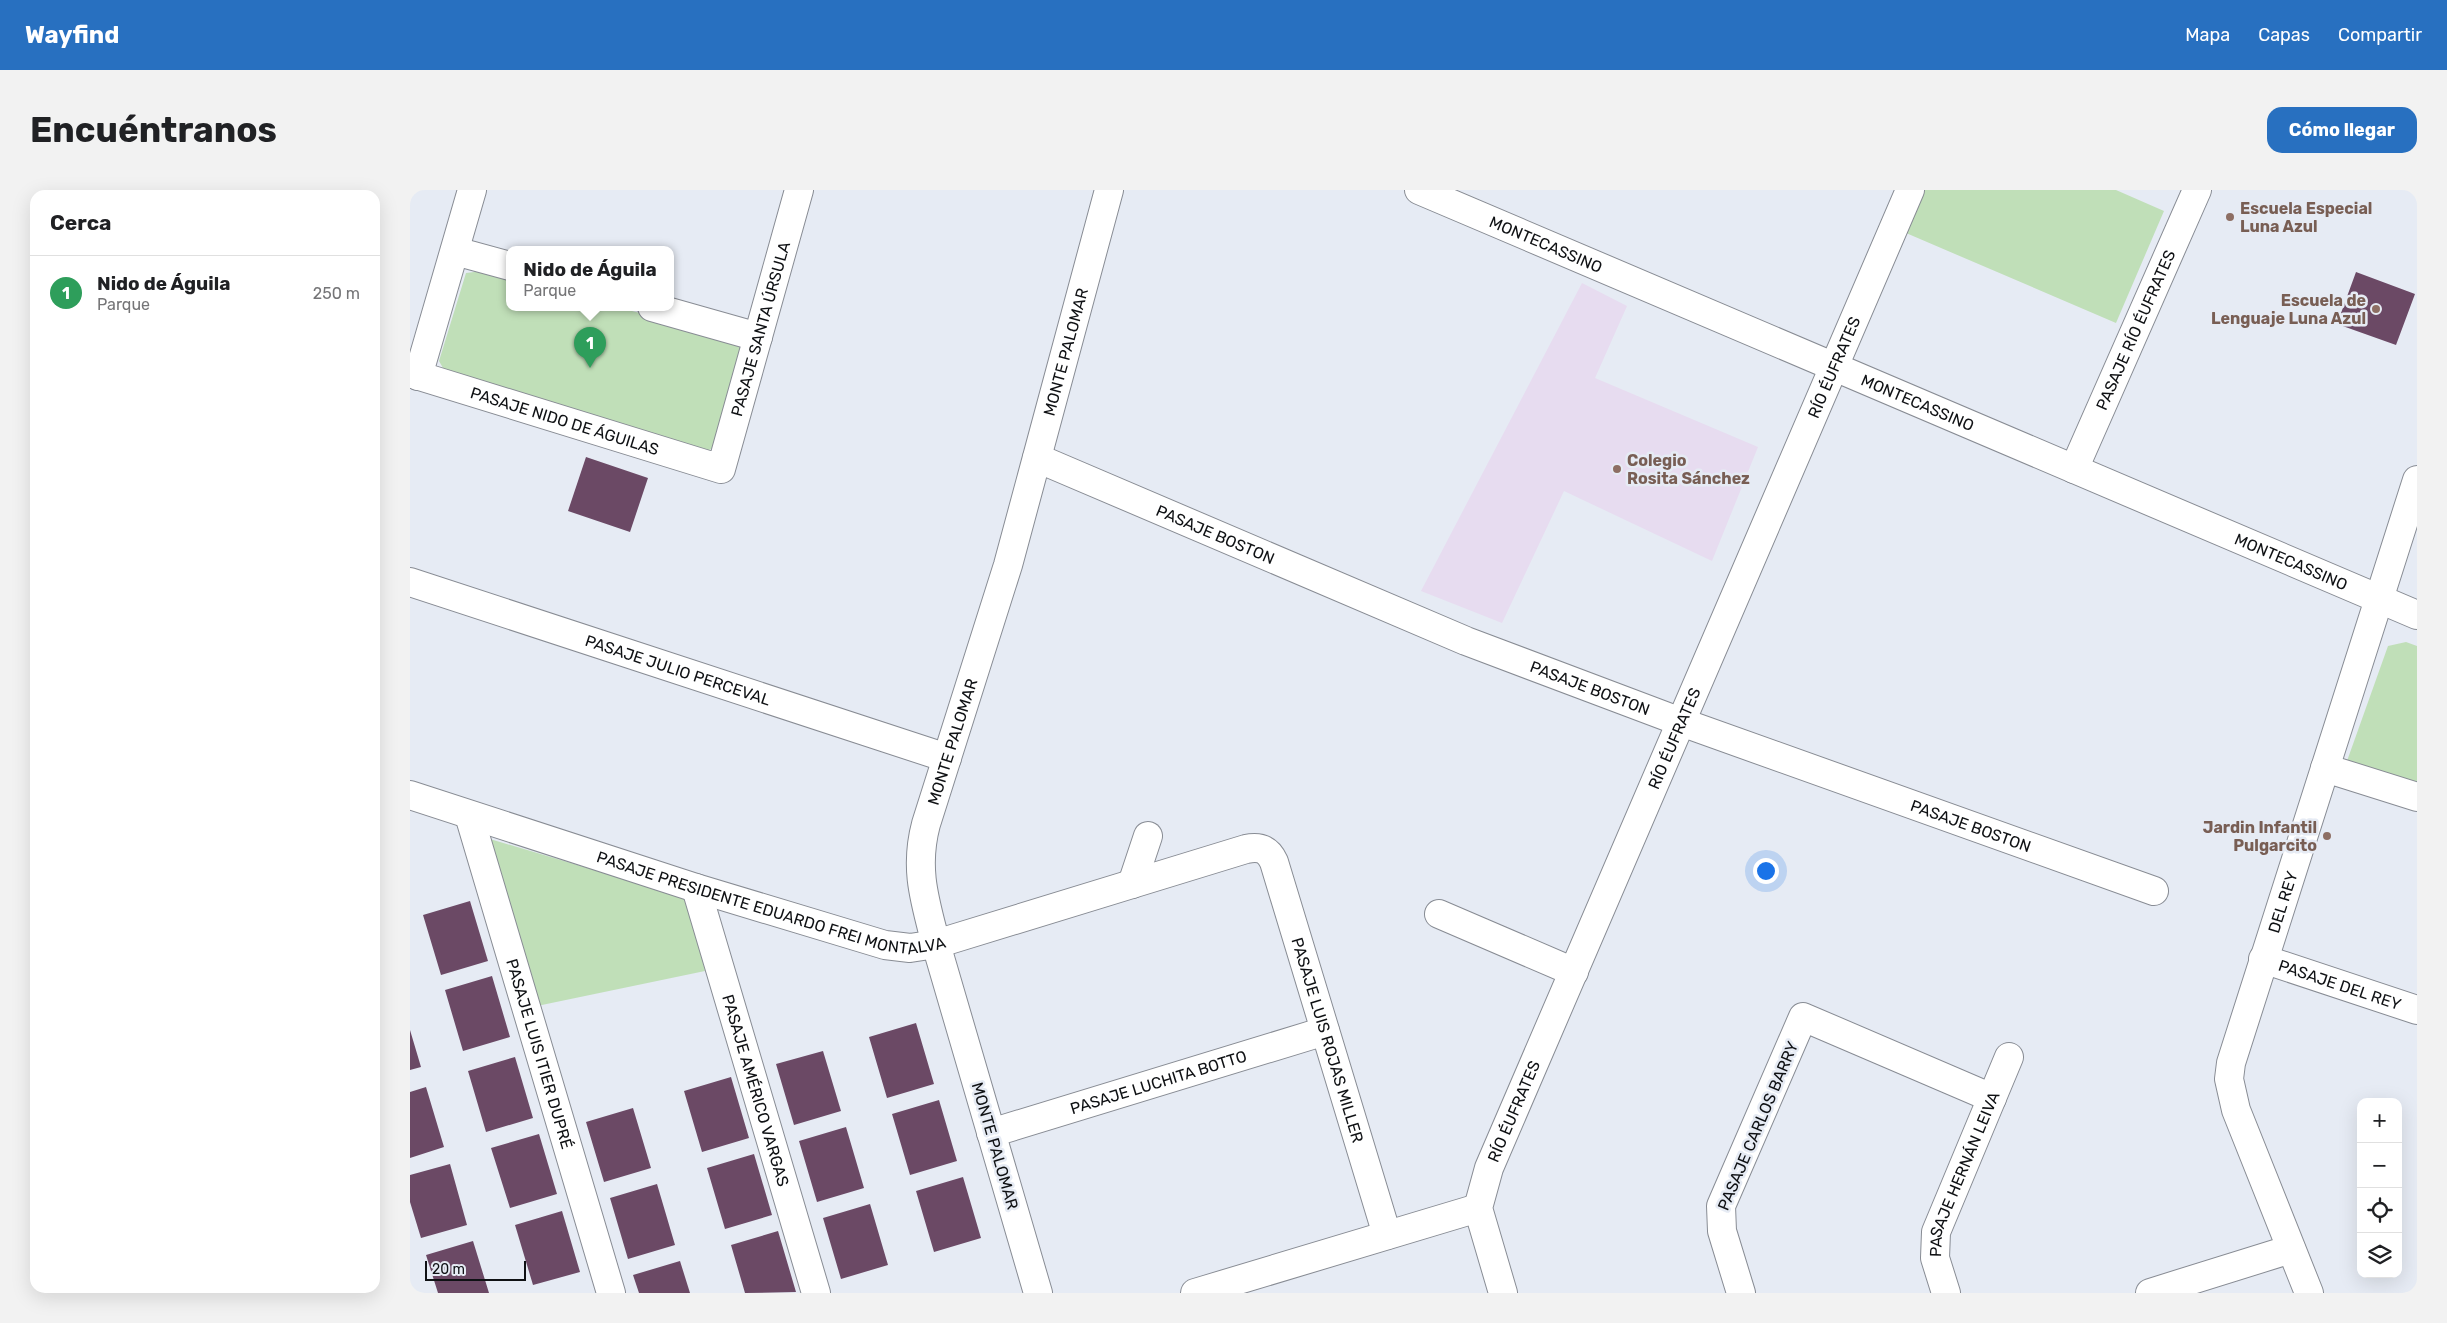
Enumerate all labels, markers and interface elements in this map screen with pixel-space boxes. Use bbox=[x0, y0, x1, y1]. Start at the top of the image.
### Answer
text: Wayfind bbox=[25, 21, 119, 49]
text: Mapa bbox=[2185, 24, 2230, 46]
text: Capas bbox=[2258, 24, 2310, 46]
text: Compartir bbox=[2338, 24, 2422, 46]
button: Cómo llegar bbox=[2267, 107, 2417, 153]
text: Encuéntranos bbox=[30, 109, 277, 151]
place label: Escuela Especial Luna Azul bbox=[2240, 199, 2372, 236]
text: Cerca bbox=[50, 210, 111, 235]
marker: Escuela Especial Luna Azul bbox=[2224, 211, 2236, 223]
street label: MONTECASSINO bbox=[1487, 212, 1605, 276]
street label: PASAJE SANTA ÚRSULA bbox=[727, 239, 794, 419]
popup bbox=[506, 246, 674, 311]
street label: PASAJE RÍO ÉUFRATES bbox=[2092, 247, 2179, 413]
text: Nido de Águila bbox=[523, 258, 657, 281]
text: Nido de Águila bbox=[97, 272, 230, 295]
text: Parque bbox=[523, 281, 576, 300]
text: 1 bbox=[62, 284, 70, 303]
text: 250 m bbox=[313, 284, 360, 303]
street label: MONTE PALOMAR bbox=[1039, 286, 1092, 418]
place label: Escuela de Lenguaje Luna Azul bbox=[2211, 291, 2366, 328]
text: Parque bbox=[97, 295, 150, 314]
marker: Escuela de Lenguaje Luna Azul bbox=[2370, 303, 2382, 315]
street label: RÍO ÉUFRATES bbox=[1804, 313, 1864, 421]
pin: 1 bbox=[574, 327, 606, 368]
street label: MONTECASSINO bbox=[1858, 370, 1977, 435]
street label: PASAJE NIDO DE ÁGUILAS bbox=[468, 383, 661, 459]
place label: Colegio Rosita Sánchez bbox=[1627, 451, 1750, 488]
marker: Colegio Rosita Sánchez bbox=[1611, 463, 1623, 475]
street label: PASAJE BOSTON bbox=[1153, 501, 1277, 568]
street label: MONTECASSINO bbox=[2232, 529, 2351, 594]
street label: PASAJE JULIO PERCEVAL bbox=[583, 631, 773, 709]
street label: PASAJE BOSTON bbox=[1527, 657, 1653, 719]
street label: MONTE PALOMAR bbox=[923, 676, 981, 807]
street label: RÍO ÉUFRATES bbox=[1644, 684, 1704, 792]
street label: PASAJE BOSTON bbox=[1908, 795, 2034, 856]
place label: Jardin Infantil Pulgarcito bbox=[2203, 818, 2317, 855]
marker: Jardin Infantil Pulgarcito bbox=[2321, 830, 2333, 842]
street label: PASAJE PRESIDENTE EDUARDO FREI MONTALVA bbox=[594, 847, 948, 958]
your location bbox=[1753, 858, 1779, 884]
street label: DEL REY bbox=[2264, 869, 2301, 935]
street label: PASAJE LUIS ROJAS MILLER bbox=[1288, 935, 1368, 1145]
street label: PASAJE DEL REY bbox=[2276, 955, 2404, 1014]
street label: PASAJE LUIS ITIER DUPRÉ bbox=[503, 956, 577, 1151]
street label: PASAJE AMÉRICO VARGAS bbox=[719, 992, 793, 1188]
street label: PASAJE CARLOS BARRY bbox=[1714, 1039, 1802, 1213]
street label: PASAJE LUCHITA BOTTO bbox=[1068, 1046, 1249, 1118]
street label: RÍO ÉUFRATES bbox=[1483, 1057, 1544, 1165]
street label: MONTE PALOMAR bbox=[968, 1080, 1022, 1212]
street label: PASAJE HERNÁN LEIVA bbox=[1925, 1088, 2003, 1257]
map controls bbox=[2357, 1098, 2402, 1278]
button: + bbox=[2357, 1098, 2402, 1143]
button: − bbox=[2357, 1143, 2402, 1188]
button: locate bbox=[2357, 1188, 2402, 1233]
button: layers bbox=[2357, 1233, 2402, 1278]
scale bar bbox=[425, 1258, 526, 1281]
text: 20 m bbox=[432, 1261, 465, 1278]

